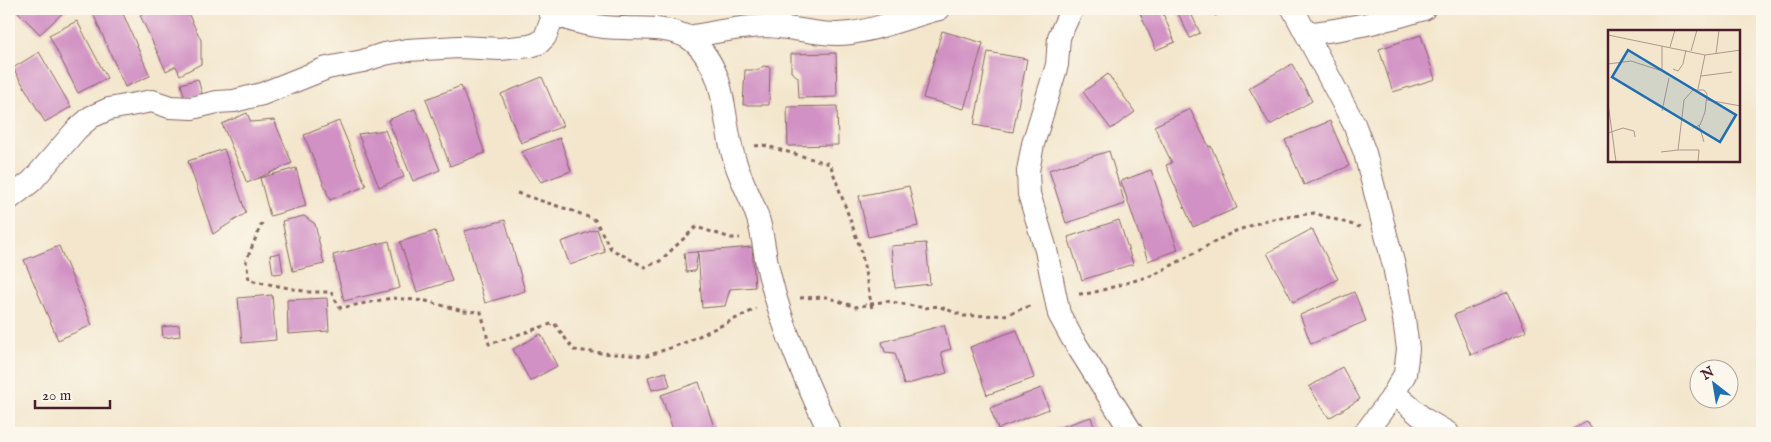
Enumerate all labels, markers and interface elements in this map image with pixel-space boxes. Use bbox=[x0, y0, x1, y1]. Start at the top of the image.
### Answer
inset map bbox=[1608, 30, 1741, 162]
north arrow bbox=[1688, 360, 1738, 410]
text: N bbox=[1697, 363, 1718, 385]
scale bar bbox=[35, 377, 110, 409]
text: 20 m bbox=[42, 386, 72, 405]

